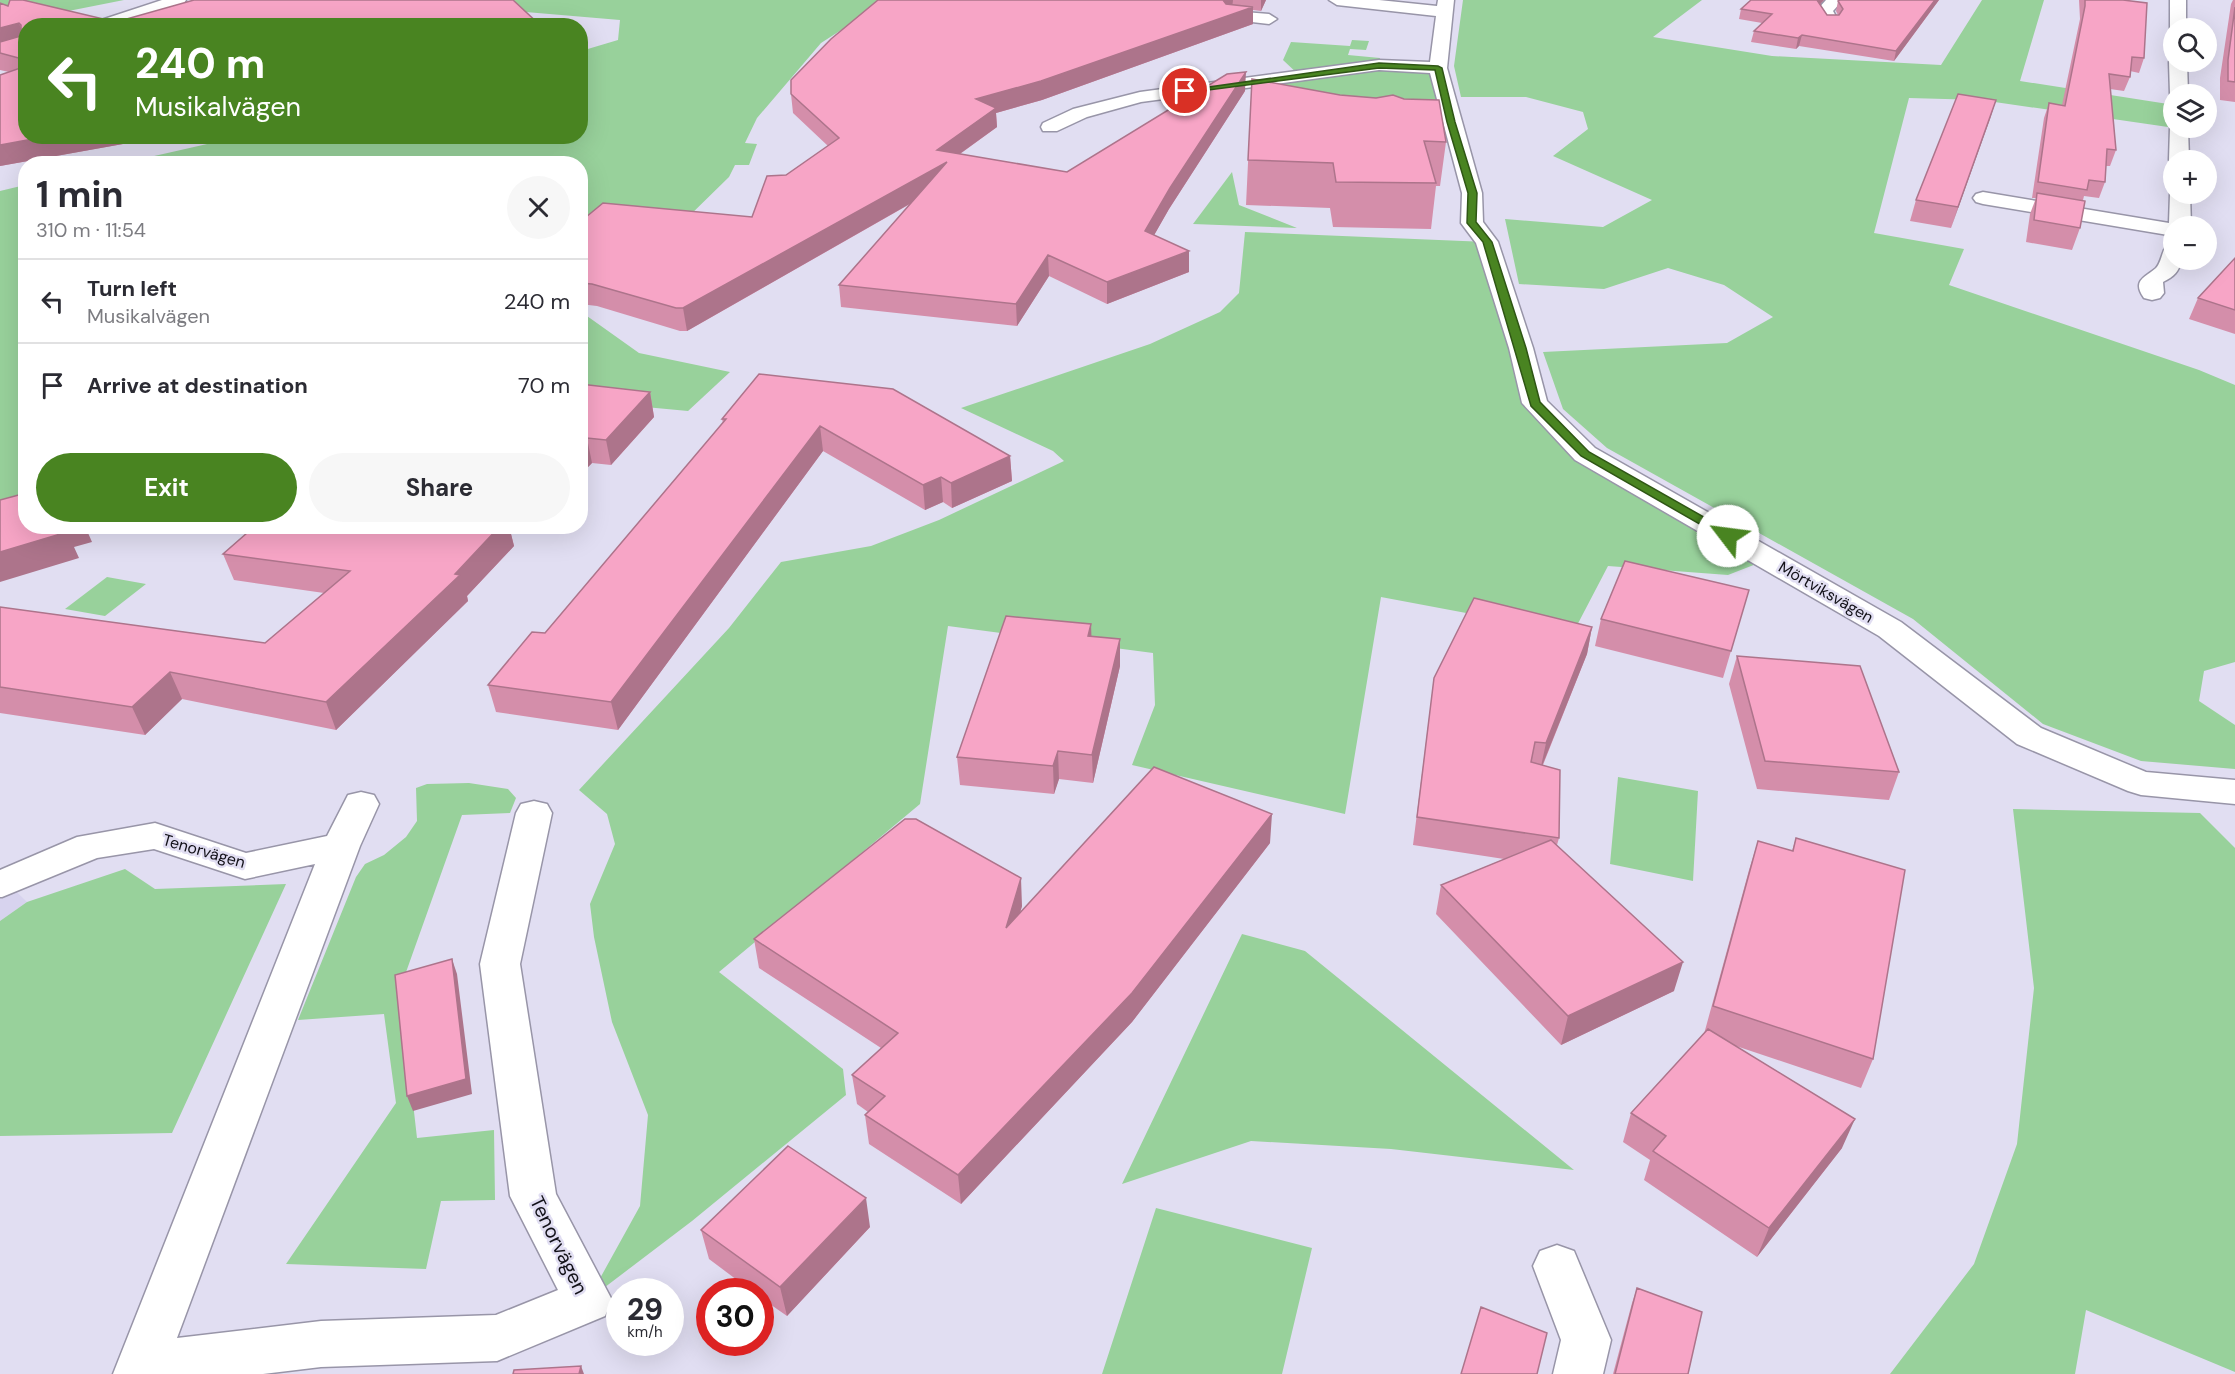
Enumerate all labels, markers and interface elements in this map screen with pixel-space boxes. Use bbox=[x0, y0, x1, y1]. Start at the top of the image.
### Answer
map controls bbox=[2163, 18, 2217, 270]
button: search bbox=[2163, 18, 2217, 72]
text: 240 m bbox=[135, 36, 265, 91]
icon: left bbox=[36, 42, 114, 120]
pin bbox=[1159, 65, 1210, 116]
icon: arrive bbox=[1168, 74, 1201, 107]
button: layers bbox=[2163, 84, 2217, 138]
text: Musikalvägen bbox=[135, 89, 301, 124]
button: + bbox=[2163, 150, 2217, 204]
text: 1 min bbox=[36, 171, 124, 218]
button: close bbox=[507, 176, 570, 239]
button: − bbox=[2163, 216, 2217, 270]
text: 310 m · 11:54 bbox=[36, 217, 146, 243]
text: Turn left bbox=[87, 274, 177, 303]
icon: left bbox=[36, 285, 69, 318]
text: 240 m bbox=[504, 287, 570, 316]
text: Musikalvägen bbox=[87, 303, 210, 329]
icon: arrive bbox=[36, 369, 69, 402]
text: Arrive at destination bbox=[87, 371, 308, 400]
text: 70 m bbox=[518, 371, 570, 400]
button: Exit bbox=[36, 453, 297, 522]
button: Share bbox=[309, 453, 570, 522]
position arrow bbox=[1696, 504, 1760, 568]
street label: Mörtviksvägen bbox=[1775, 556, 1877, 628]
street label: Tenorvägen bbox=[160, 829, 248, 873]
street label: Tenorvägen bbox=[524, 1192, 594, 1298]
speed limit sign: 30 bbox=[696, 1278, 774, 1356]
text: 29 bbox=[627, 1290, 663, 1329]
text: km/h bbox=[627, 1322, 663, 1342]

